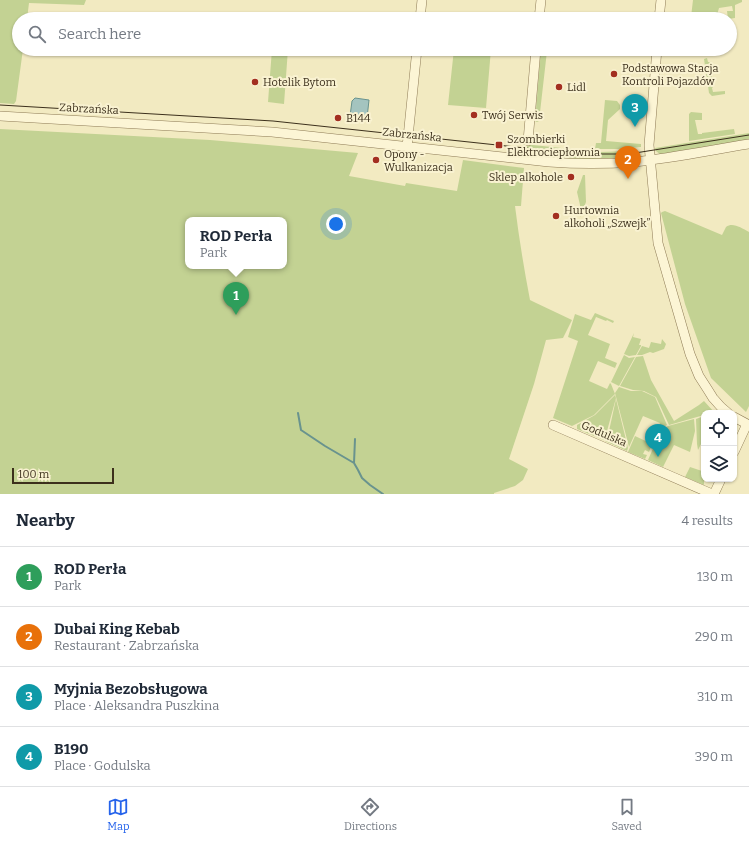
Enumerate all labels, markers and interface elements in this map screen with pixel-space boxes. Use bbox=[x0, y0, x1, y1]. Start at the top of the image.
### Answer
search box bbox=[12, 12, 737, 56]
icon: search bbox=[26, 23, 48, 45]
text: Search here bbox=[58, 25, 141, 43]
place label: Podstawowa Stacja Kontroli Pojazdów bbox=[622, 62, 718, 88]
marker: Podstawowa Stacja Kontroli Pojazdów bbox=[609, 69, 619, 79]
place label: Hotelik Bytom bbox=[263, 76, 337, 89]
marker: Hotelik Bytom bbox=[250, 77, 260, 87]
place label: Lidl bbox=[567, 81, 586, 94]
marker: Lidl bbox=[554, 82, 564, 92]
pin: 3 bbox=[622, 94, 648, 127]
street label: Zabrzańska bbox=[59, 101, 119, 117]
place label: Twój Serwis bbox=[482, 109, 543, 122]
marker: Twój Serwis bbox=[469, 110, 479, 120]
place label: B144 bbox=[346, 112, 371, 125]
marker: B144 bbox=[333, 113, 343, 123]
street label: Zabrzańska bbox=[382, 125, 442, 145]
place label: Szombierki Elektrociepłownia bbox=[507, 133, 600, 159]
marker: Szombierki Elektrociepłownia bbox=[494, 140, 504, 150]
pin: 2 bbox=[615, 146, 641, 179]
place label: Opony - Wulkanizacja bbox=[384, 148, 453, 174]
marker: Opony - Wulkanizacja bbox=[371, 155, 381, 165]
place label: Sklep alkohole bbox=[489, 171, 563, 184]
marker: Sklep alkohole bbox=[566, 172, 576, 182]
place label: Hurtownia alkoholi „Szwejk” bbox=[564, 204, 650, 230]
marker: Hurtownia alkoholi „Szwejk” bbox=[551, 211, 561, 221]
your location bbox=[326, 214, 346, 234]
popup bbox=[185, 217, 287, 269]
text: ROD Perła bbox=[200, 227, 272, 245]
text: Park bbox=[200, 245, 227, 260]
pin: 1 bbox=[223, 282, 249, 315]
map controls bbox=[701, 410, 737, 482]
button: locate bbox=[701, 410, 737, 446]
street label: Godulska bbox=[579, 419, 629, 449]
pin: 4 bbox=[645, 424, 671, 457]
button: layers bbox=[701, 446, 737, 482]
scale bar bbox=[12, 466, 114, 485]
text: 100 m bbox=[18, 468, 49, 481]
text: Nearby bbox=[16, 510, 75, 531]
text: 4 results bbox=[681, 513, 733, 528]
text: ROD Perła bbox=[54, 560, 126, 578]
text: 1 bbox=[26, 569, 32, 584]
text: 130 m bbox=[697, 569, 733, 584]
text: Park bbox=[54, 578, 81, 593]
text: Dubai King Kebab bbox=[54, 620, 180, 638]
text: 2 bbox=[25, 629, 33, 644]
text: 290 m bbox=[695, 629, 733, 644]
text: Restaurant · Zabrzańska bbox=[54, 638, 199, 653]
text: Myjnia Bezobsługowa bbox=[54, 680, 208, 698]
text: 3 bbox=[25, 689, 33, 704]
text: 310 m bbox=[697, 689, 733, 704]
text: Place · Aleksandra Puszkina bbox=[54, 698, 219, 713]
text: B190 bbox=[54, 740, 89, 758]
text: 4 bbox=[25, 749, 33, 764]
text: 390 m bbox=[695, 749, 733, 764]
text: Place · Godulska bbox=[54, 758, 151, 773]
tab: Map bbox=[107, 796, 129, 833]
tab: Directions bbox=[344, 796, 397, 833]
tab: Saved bbox=[611, 796, 642, 833]

